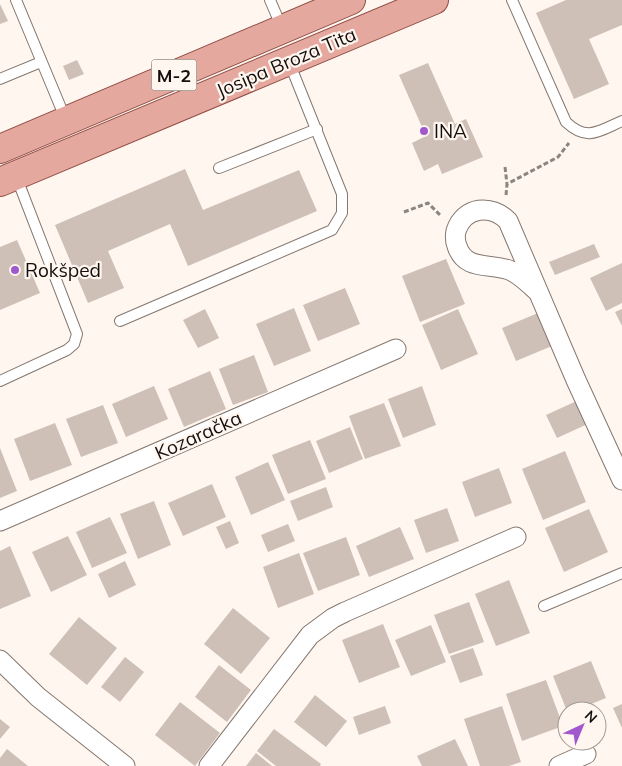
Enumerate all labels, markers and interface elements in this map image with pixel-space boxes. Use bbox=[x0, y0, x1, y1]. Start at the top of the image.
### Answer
street label: Josipa Broza Tita bbox=[213, 22, 359, 102]
road number: M-2 bbox=[152, 60, 196, 90]
place label: INA bbox=[434, 119, 467, 143]
marker: INA bbox=[418, 125, 430, 137]
place label: Rokšped bbox=[25, 258, 101, 282]
marker: Rokšped bbox=[9, 264, 21, 276]
street label: Kozaračka bbox=[151, 405, 245, 465]
north arrow bbox=[557, 701, 607, 751]
text: N bbox=[581, 707, 601, 727]

